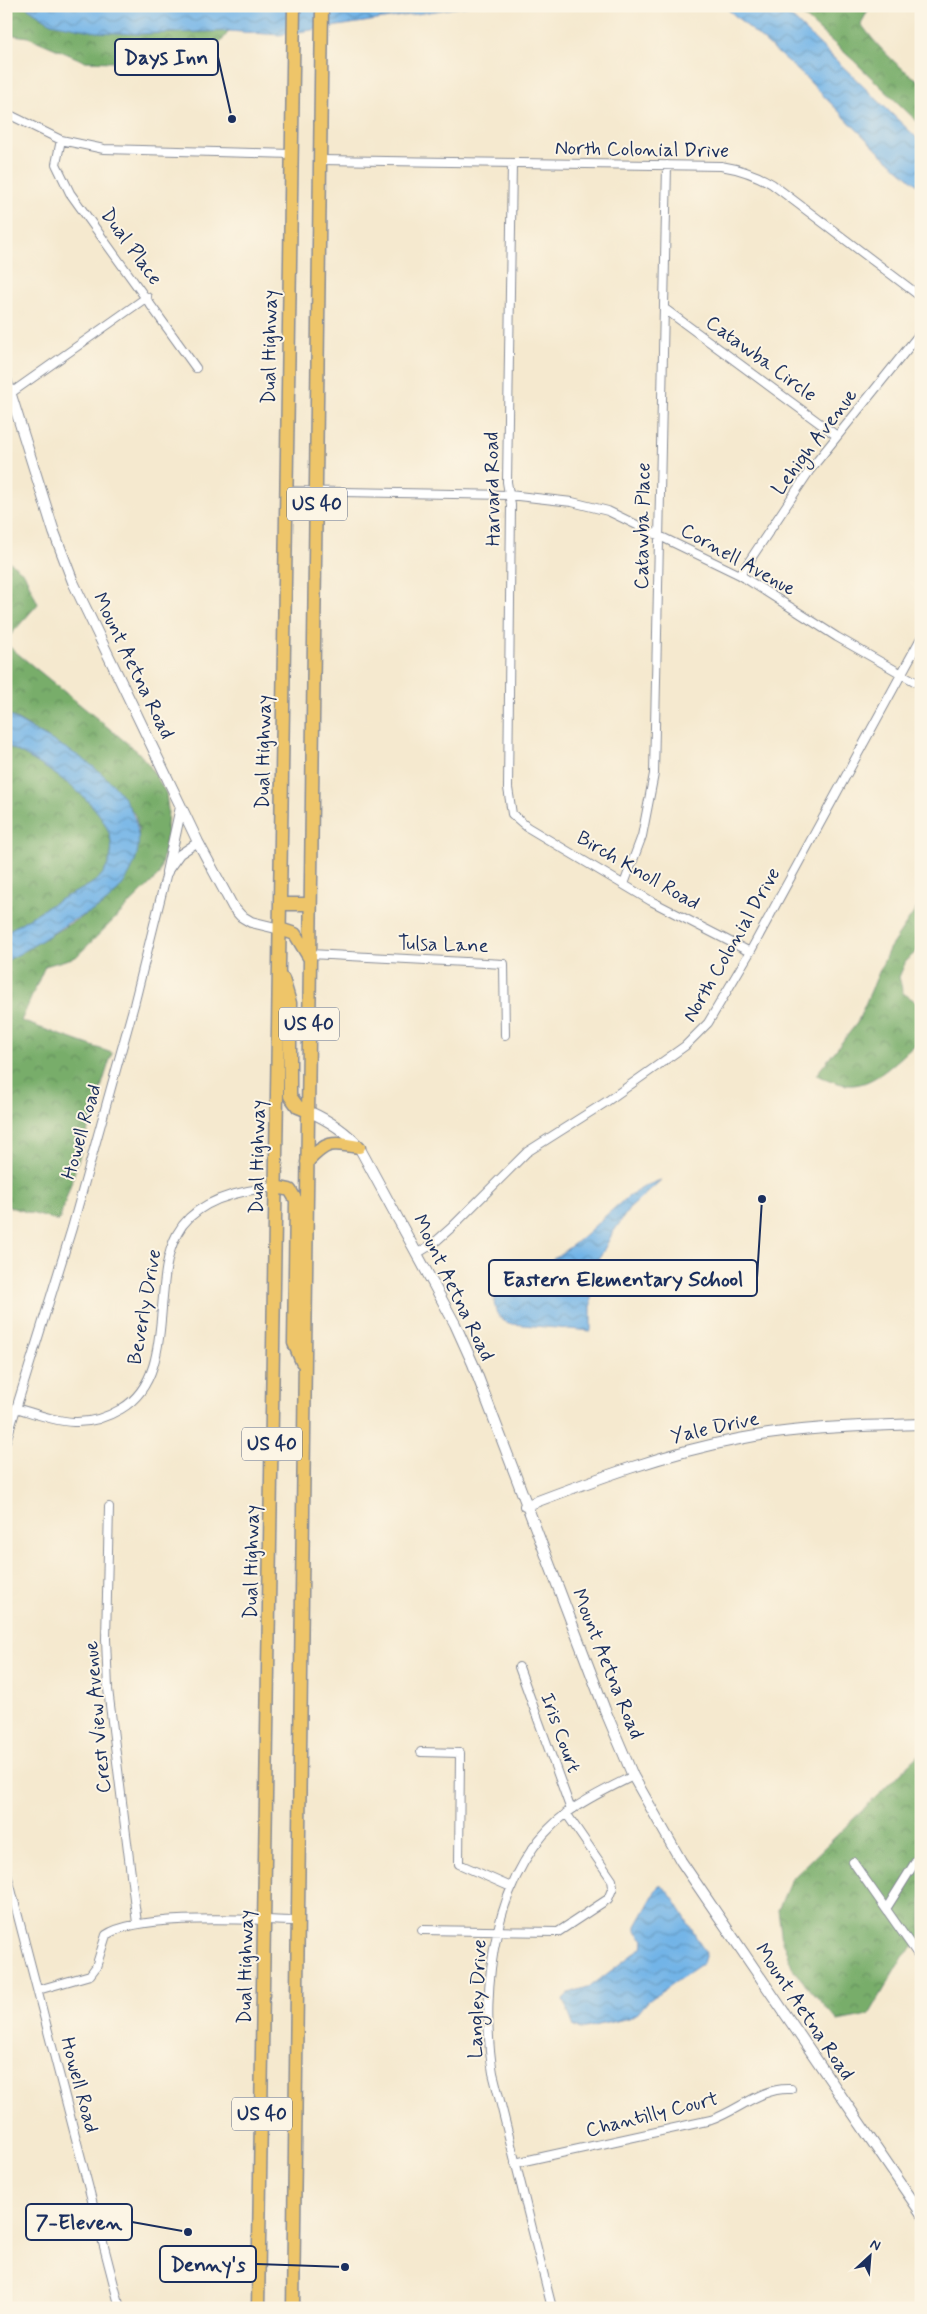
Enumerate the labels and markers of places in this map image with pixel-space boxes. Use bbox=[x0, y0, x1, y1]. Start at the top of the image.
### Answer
callout: Days Inn bbox=[115, 39, 218, 75]
callout: Eastern Elementary School bbox=[489, 1260, 757, 1296]
callout: 7-Eleven bbox=[26, 2204, 132, 2240]
callout: Denny's bbox=[160, 2246, 256, 2282]

